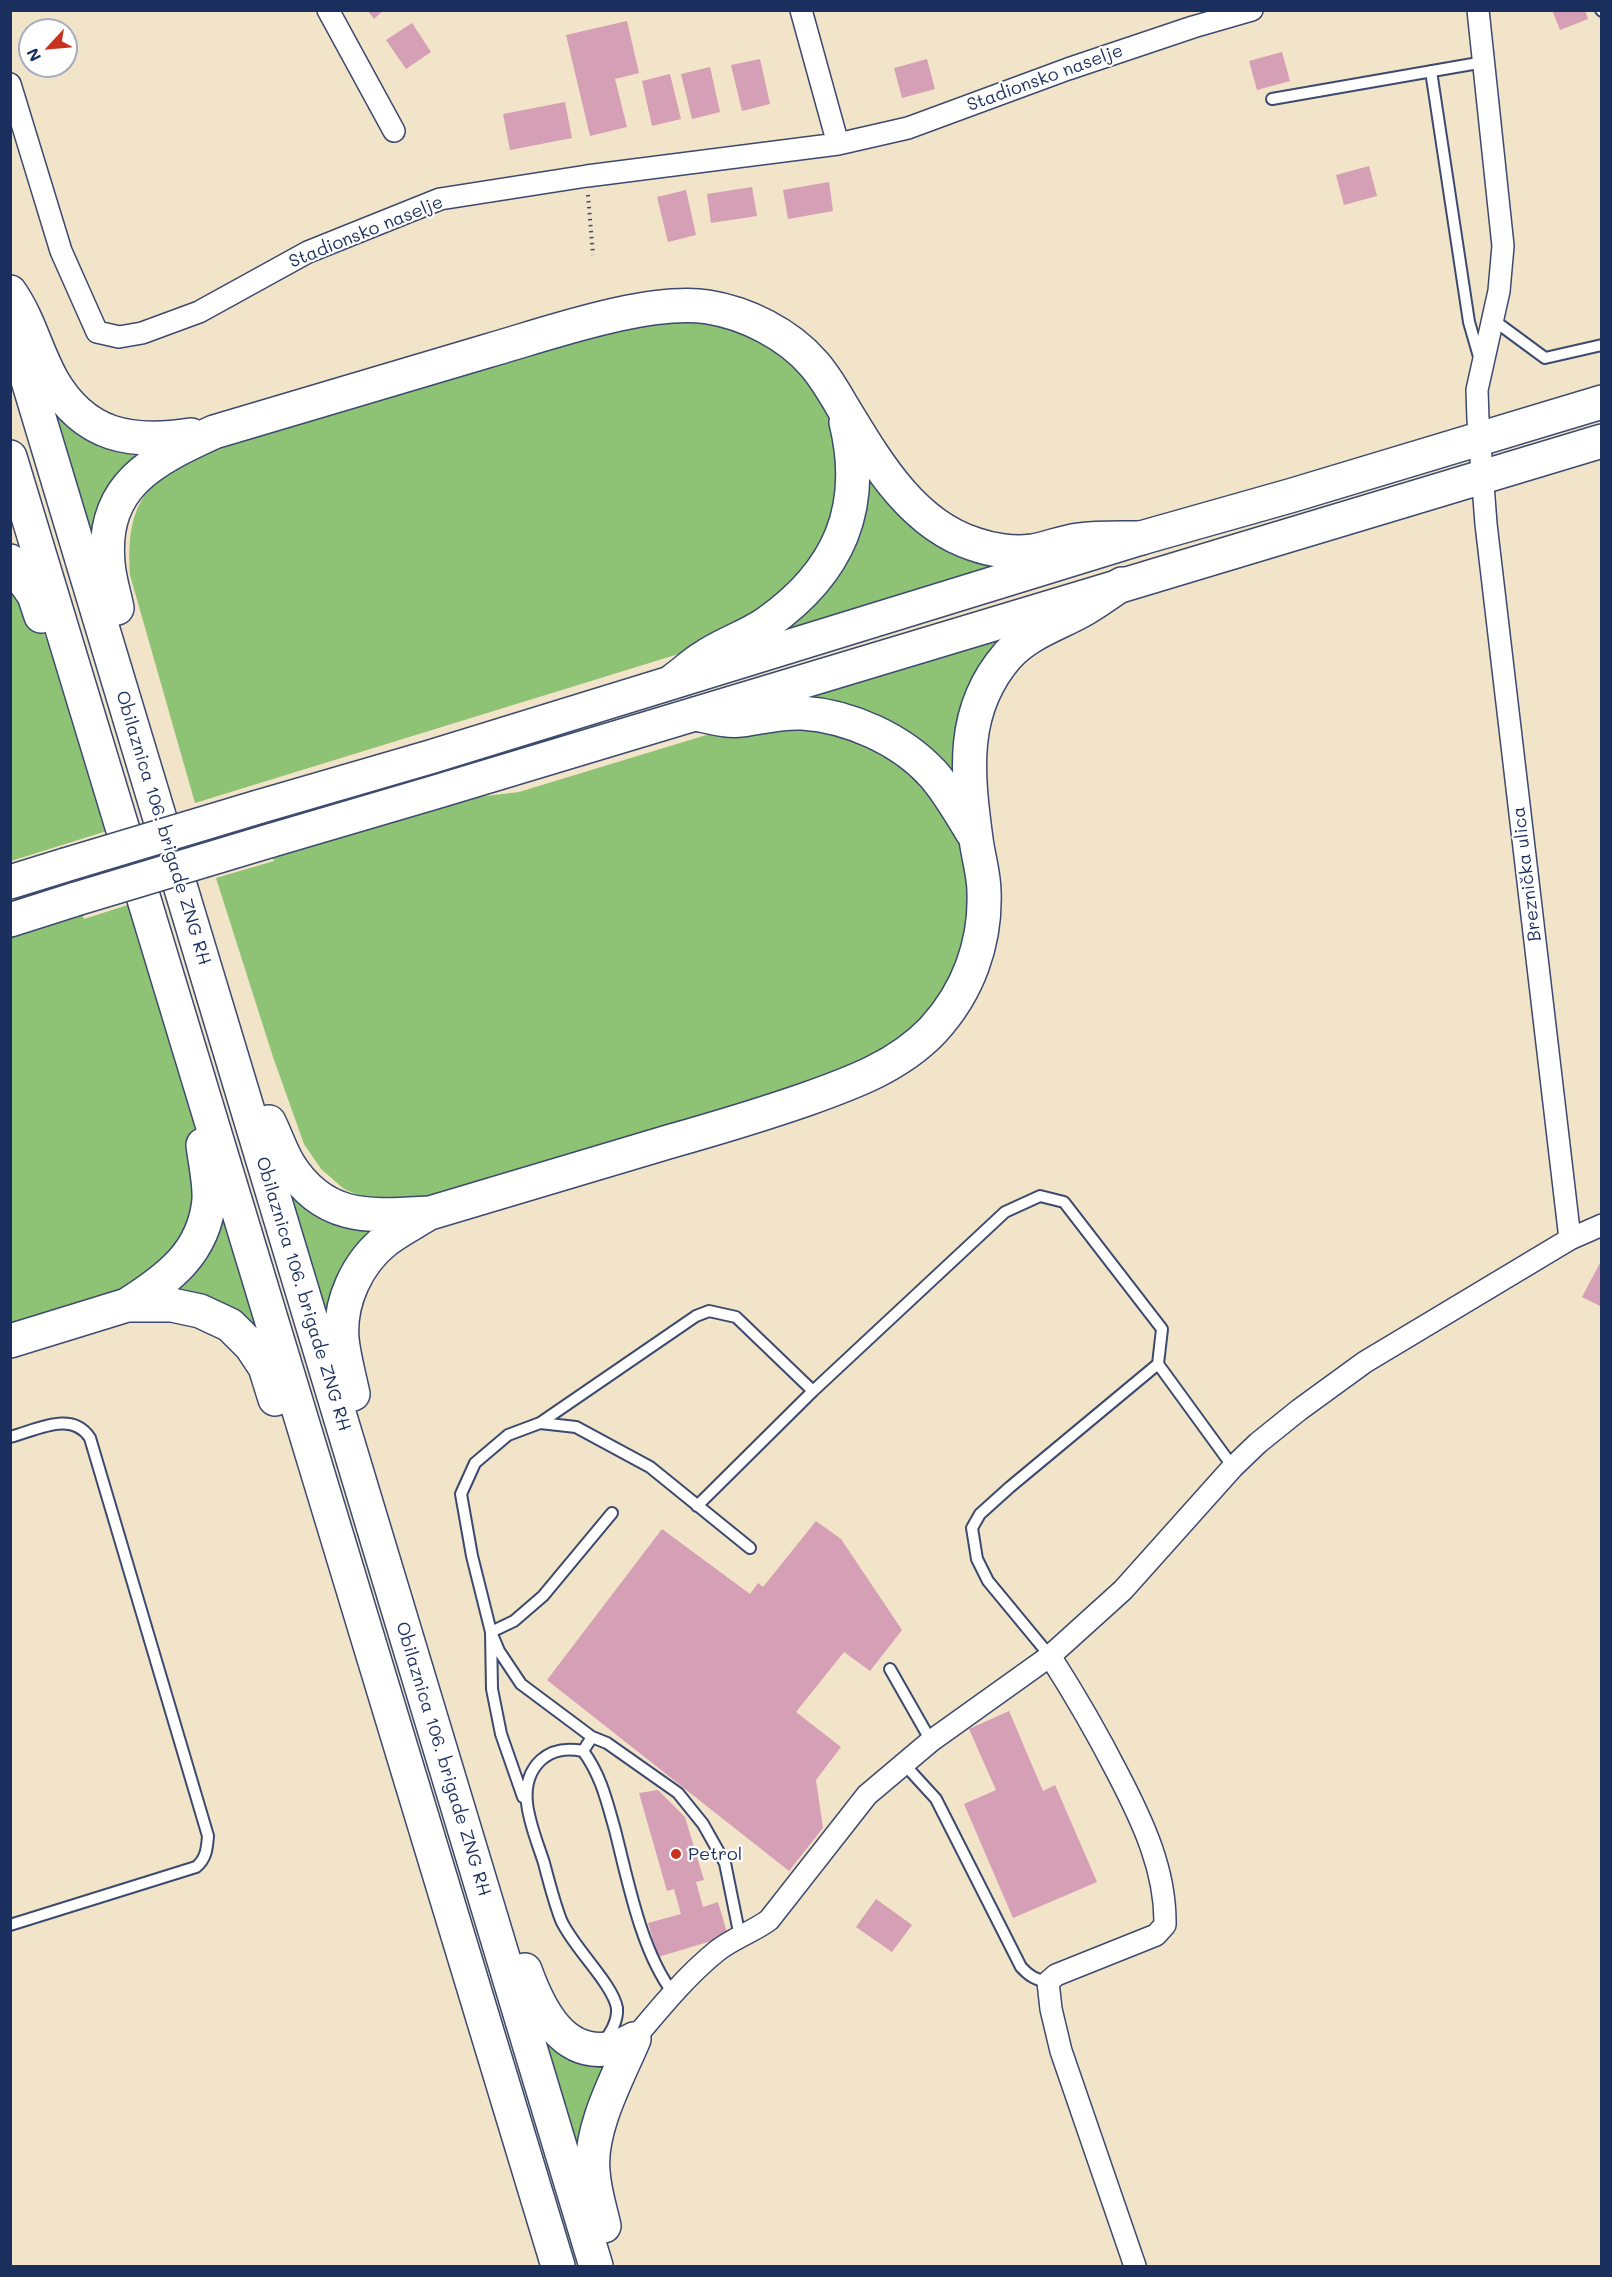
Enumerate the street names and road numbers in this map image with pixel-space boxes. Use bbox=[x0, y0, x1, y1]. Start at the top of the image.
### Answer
street label: Stadionsko naselje bbox=[964, 40, 1126, 116]
street label: Stadionsko naselje bbox=[286, 191, 446, 273]
street label: Obilaznica 106. brigade ZNG RH bbox=[111, 688, 215, 968]
street label: Breznička ulica bbox=[1508, 805, 1546, 943]
street label: Obilaznica 106. brigade ZNG RH bbox=[251, 1154, 355, 1434]
street label: Obilaznica 106. brigade ZNG RH bbox=[391, 1619, 495, 1899]

